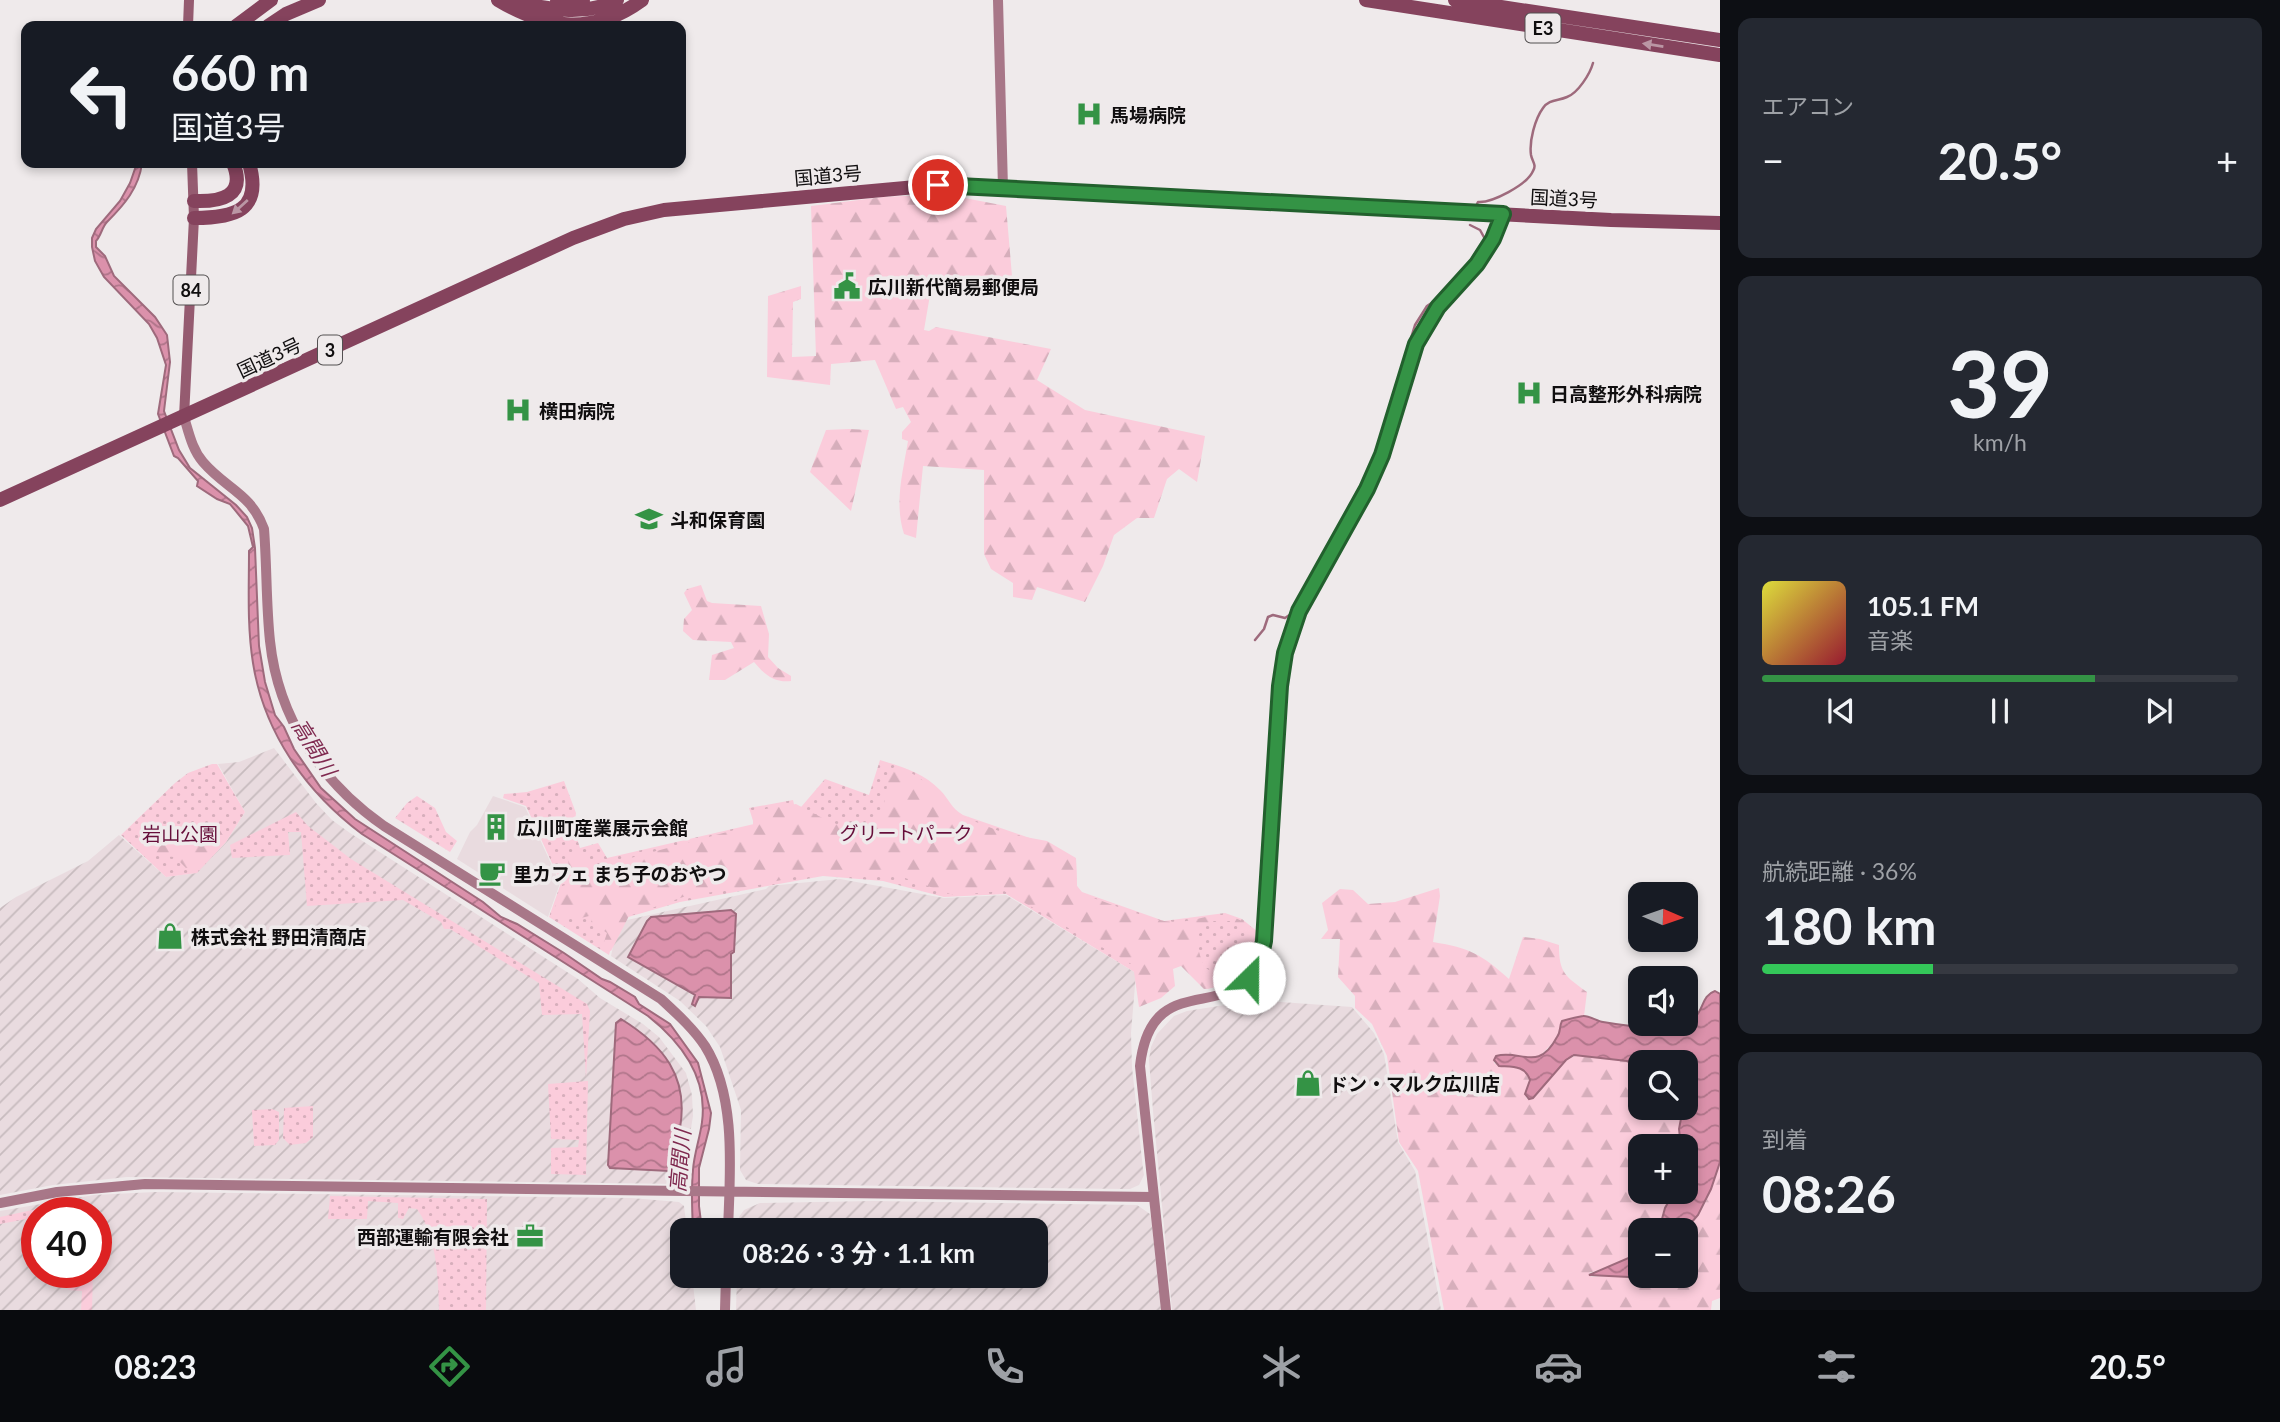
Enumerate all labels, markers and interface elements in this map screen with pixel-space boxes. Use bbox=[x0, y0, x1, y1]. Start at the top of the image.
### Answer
road number: E3 bbox=[1526, 13, 1560, 42]
one-way arrow bbox=[1641, 39, 1663, 50]
text: 660 m bbox=[171, 43, 309, 101]
icon: left bbox=[56, 49, 147, 140]
text: エアコン bbox=[1762, 92, 1854, 120]
hospital icon: 馬場病院 bbox=[1074, 99, 1104, 129]
place label: 馬場病院 bbox=[1110, 103, 1186, 126]
text: 国道3号 bbox=[171, 107, 286, 146]
text: 20.5° bbox=[1938, 129, 2062, 191]
text: − bbox=[1762, 137, 1784, 183]
text: + bbox=[2216, 137, 2238, 183]
pin bbox=[908, 155, 968, 215]
street label: 国道3号 bbox=[793, 161, 863, 189]
icon: arrive bbox=[919, 166, 957, 204]
street label: 国道3号 bbox=[1529, 185, 1599, 211]
one-way arrow bbox=[231, 199, 249, 215]
public building icon: 広川新代簡易郵便局 bbox=[832, 271, 862, 301]
place label: 広川新代簡易郵便局 bbox=[868, 275, 1039, 298]
road number: 84 bbox=[174, 276, 208, 304]
text: 39 bbox=[1947, 328, 2053, 437]
street label: 国道3号 bbox=[233, 332, 305, 382]
road number: 3 bbox=[318, 336, 342, 364]
hospital icon: 日高整形外科病院 bbox=[1514, 378, 1544, 408]
place label: 日高整形外科病院 bbox=[1550, 382, 1702, 405]
hospital icon: 横田病院 bbox=[503, 395, 533, 425]
place label: 横田病院 bbox=[539, 399, 615, 422]
text: km/h bbox=[1973, 428, 2027, 456]
school or university icon: 斗和保育園 bbox=[634, 504, 664, 534]
place label: 斗和保育園 bbox=[670, 508, 765, 531]
text: 105.1 FM bbox=[1867, 590, 1979, 622]
text: 音楽 bbox=[1867, 626, 1913, 654]
icon: previous bbox=[1822, 692, 1860, 730]
icon: pause bbox=[1981, 692, 2019, 730]
icon: next bbox=[2140, 692, 2178, 730]
water label: 高間川 bbox=[288, 714, 343, 782]
building icon: 広川町産業展示会館 bbox=[481, 812, 511, 842]
place label: 広川町産業展示会館 bbox=[517, 816, 688, 839]
park label: グリートパーク bbox=[839, 821, 973, 844]
park label: 岩山公園 bbox=[142, 822, 218, 845]
text: 航続距離 · 36% bbox=[1762, 857, 1917, 885]
cafe icon: 里カフェ まち子のおやつ bbox=[477, 858, 507, 888]
place label: 里カフェ まち子のおやつ bbox=[513, 862, 727, 885]
north arrow bbox=[1628, 882, 1698, 952]
map controls bbox=[1628, 882, 1698, 1288]
text: 180 km bbox=[1762, 894, 1936, 956]
shop icon: 株式会社 野田清商店 bbox=[155, 921, 185, 951]
place label: 株式会社 野田清商店 bbox=[191, 925, 367, 948]
position arrow bbox=[1212, 941, 1286, 1015]
button: sound bbox=[1628, 966, 1698, 1036]
button: search bbox=[1628, 1050, 1698, 1120]
shop icon: ドン・マルク広川店 bbox=[1293, 1068, 1323, 1098]
place label: ドン・マルク広川店 bbox=[1329, 1072, 1500, 1095]
text: 到着 bbox=[1762, 1125, 1808, 1153]
water label: 高間川 bbox=[664, 1127, 694, 1193]
button: + bbox=[1628, 1134, 1698, 1204]
text: 08:26 bbox=[1762, 1162, 1896, 1224]
speed limit sign: 40 bbox=[21, 1197, 112, 1288]
button: − bbox=[1628, 1218, 1698, 1288]
office icon: 西部運輸有限会社 bbox=[515, 1221, 545, 1251]
place label: 西部運輸有限会社 bbox=[357, 1225, 509, 1248]
text: 08:26 · 3 分 · 1.1 km bbox=[743, 1237, 975, 1269]
icon: directions bbox=[425, 1342, 474, 1391]
icon: music bbox=[702, 1342, 751, 1391]
icon: phone bbox=[980, 1342, 1029, 1391]
icon: climate bbox=[1257, 1342, 1306, 1391]
icon: car bbox=[1534, 1342, 1583, 1391]
icon: filters bbox=[1812, 1342, 1861, 1391]
text: 08:23 bbox=[114, 1347, 197, 1386]
text: 20.5° bbox=[2089, 1347, 2166, 1386]

